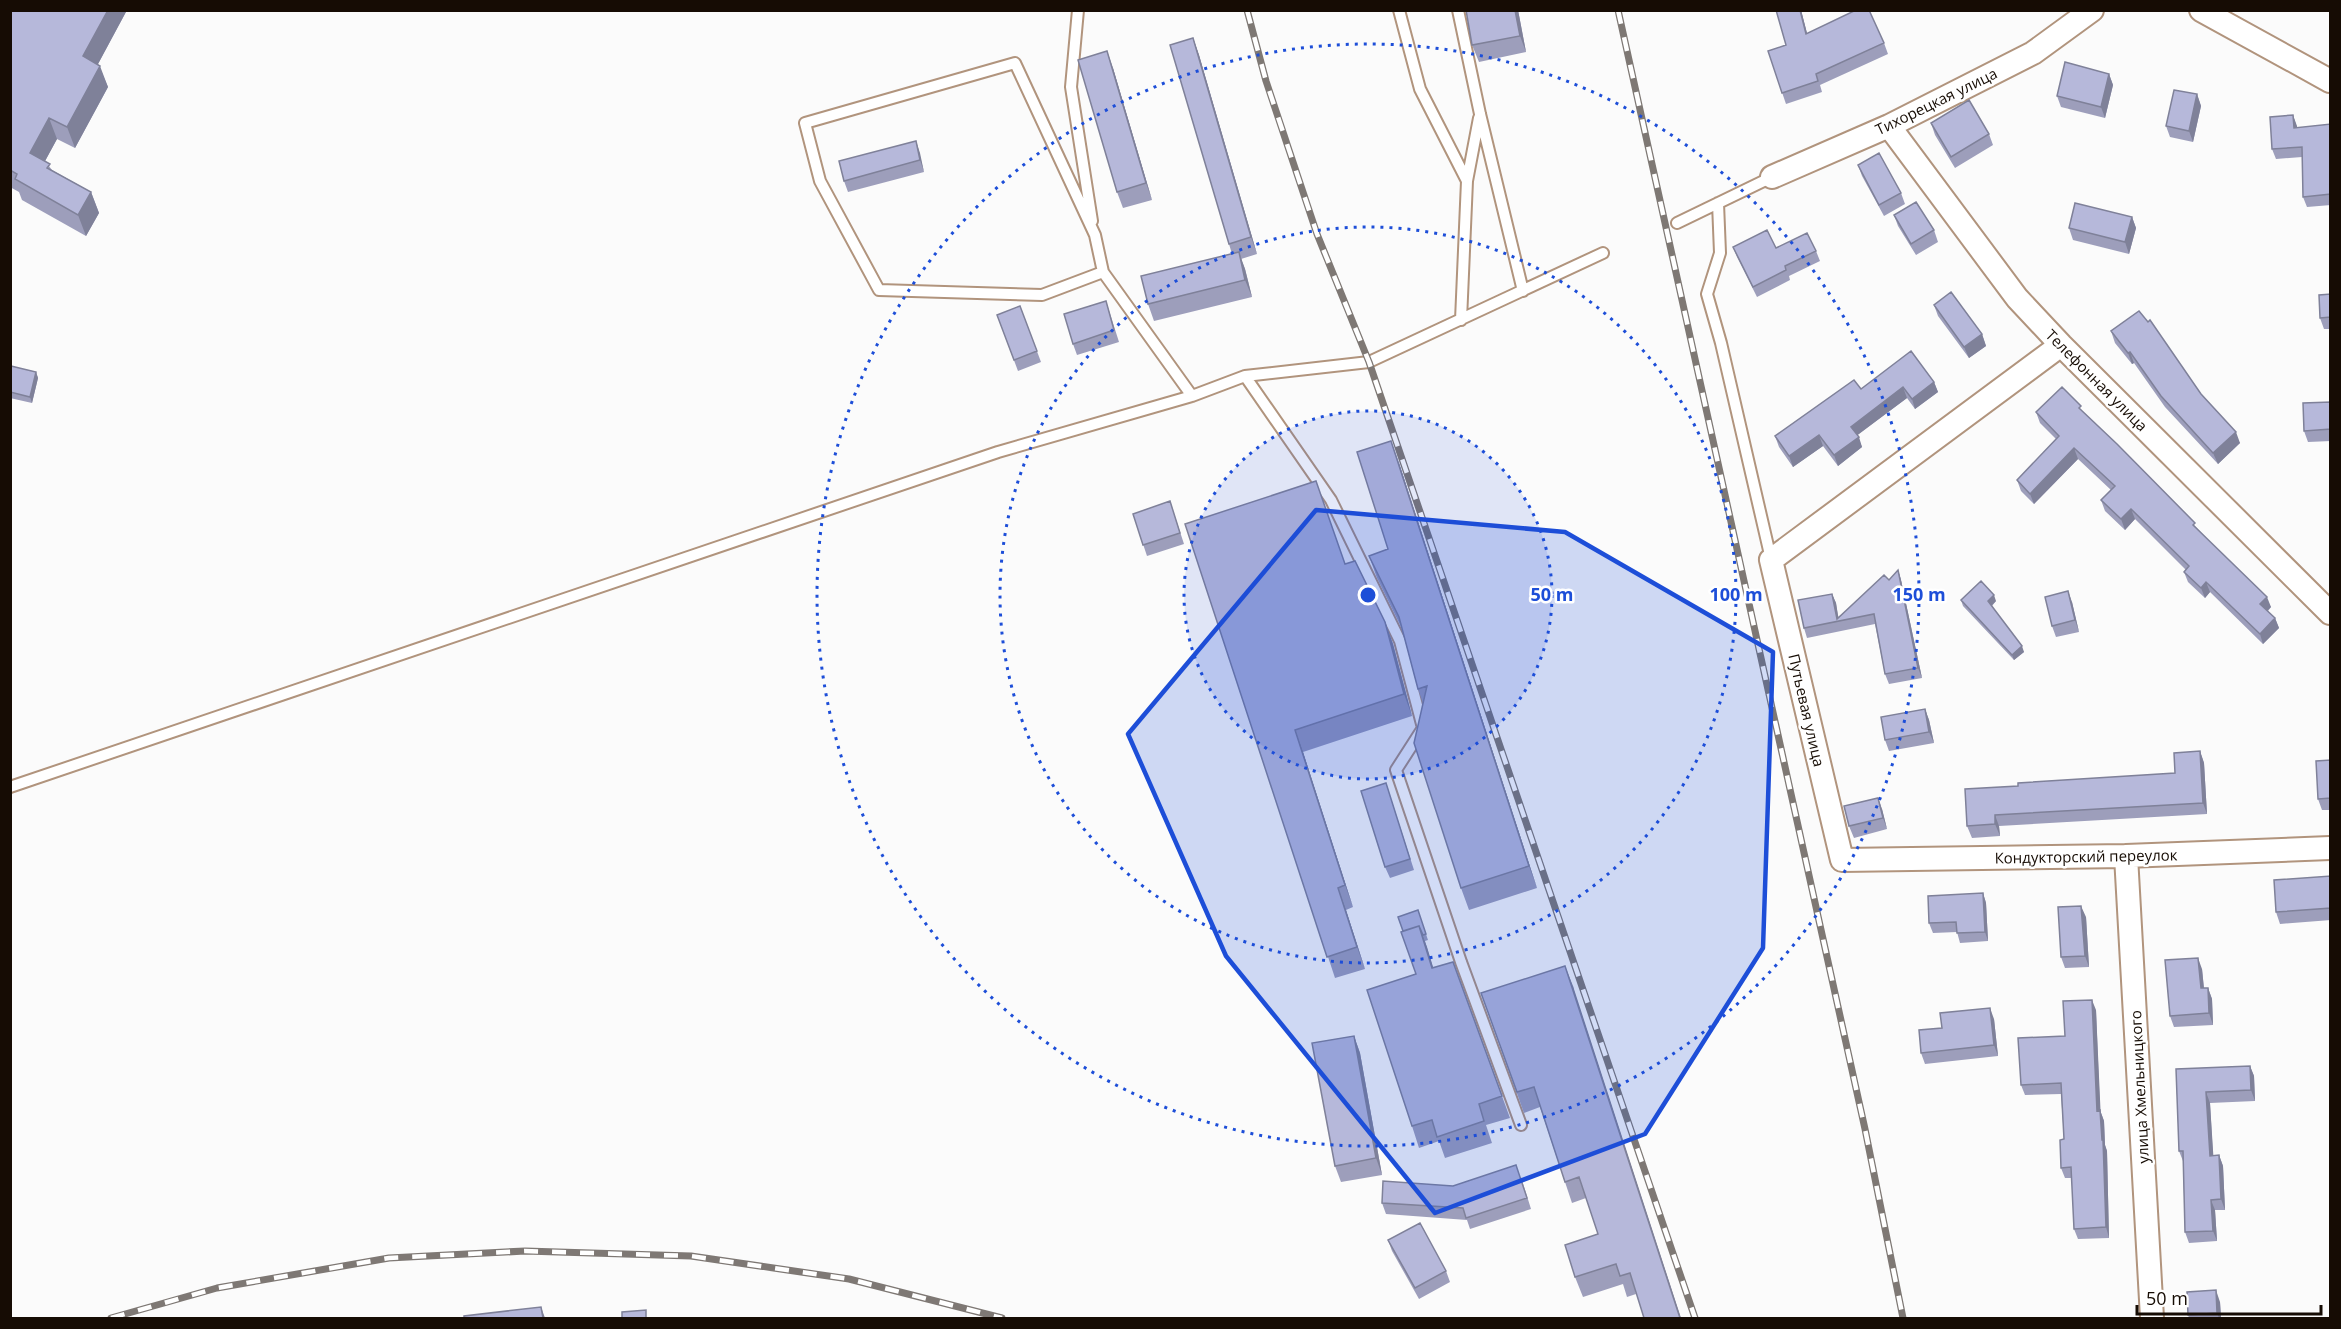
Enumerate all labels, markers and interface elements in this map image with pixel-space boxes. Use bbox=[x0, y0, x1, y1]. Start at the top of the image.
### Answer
street label: Тихорецкая улица bbox=[1872, 63, 2000, 139]
street label: Телефонная улица bbox=[2042, 325, 2152, 435]
text: 50 m bbox=[1531, 582, 1573, 606]
text: 100 m bbox=[1709, 582, 1763, 606]
text: 150 m bbox=[1892, 582, 1946, 606]
centre of rings bbox=[1358, 585, 1378, 605]
street label: Путьевая улица bbox=[1784, 652, 1830, 768]
street label: Кондукторский переулок bbox=[1994, 844, 2178, 868]
street label: улица Хмельницкого bbox=[2125, 1010, 2153, 1164]
scale bar bbox=[2137, 1278, 2322, 1316]
text: 50 m bbox=[2146, 1286, 2188, 1310]

